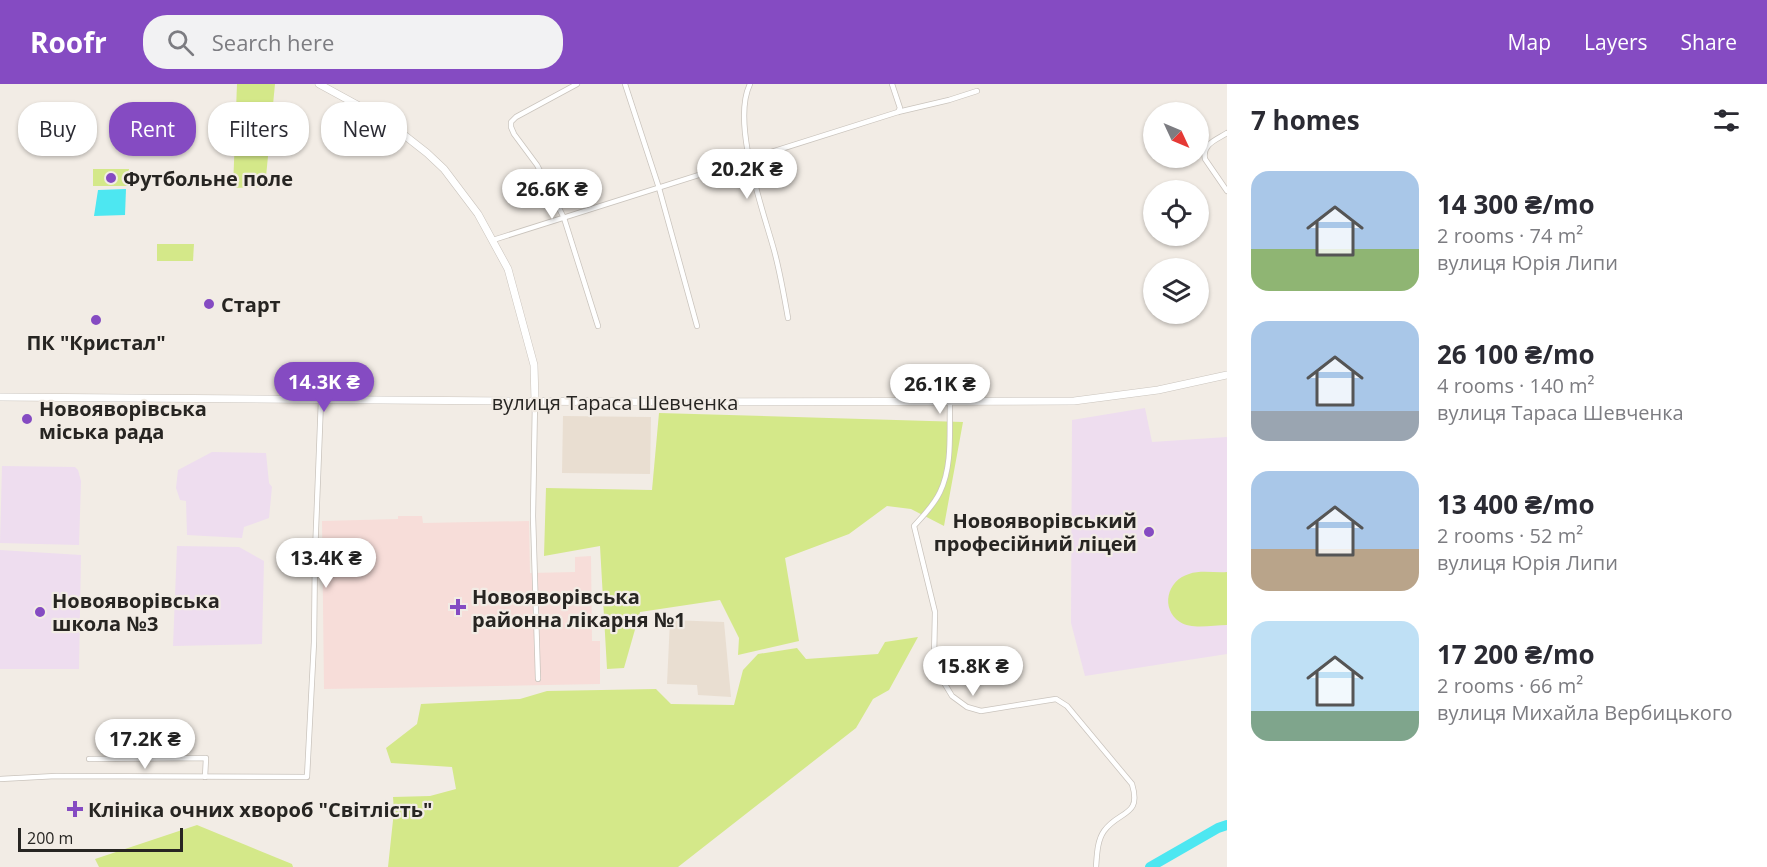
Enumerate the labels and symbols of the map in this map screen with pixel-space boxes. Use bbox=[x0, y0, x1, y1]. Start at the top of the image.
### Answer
north arrow bbox=[1143, 102, 1209, 168]
pin: 20.2K ₴ bbox=[692, 149, 802, 200]
place label: Футбольне поле bbox=[123, 165, 293, 192]
pin: 26.6K ₴ bbox=[497, 169, 607, 220]
marker: Футбольне поле bbox=[104, 171, 118, 185]
place label: Старт bbox=[221, 291, 281, 318]
marker: Старт bbox=[202, 297, 216, 311]
marker: ПК "Кристал" bbox=[89, 313, 103, 327]
place label: ПК "Кристал" bbox=[26, 329, 166, 356]
pin: 14.3K ₴ bbox=[269, 362, 379, 413]
pin: 26.1K ₴ bbox=[885, 364, 995, 415]
street label: вулиця Тараса Шевченка bbox=[492, 389, 738, 416]
place label: Новояворівська міська рада bbox=[39, 395, 207, 445]
marker: Новояворівська міська рада bbox=[20, 412, 34, 426]
place label: Новояворівський професійний ліцей bbox=[934, 507, 1137, 557]
marker: Новояворівський професійний ліцей bbox=[1142, 525, 1156, 539]
pin: 13.4K ₴ bbox=[271, 538, 381, 589]
place label: Новояворівська районна лікарня №1 bbox=[472, 583, 686, 633]
place label: Новояворівська школа №3 bbox=[52, 587, 220, 637]
marker: Новояворівська районна лікарня №1 bbox=[449, 598, 467, 616]
marker: Новояворівська школа №3 bbox=[33, 605, 47, 619]
pin: 15.8K ₴ bbox=[918, 646, 1028, 697]
pin: 17.2K ₴ bbox=[90, 719, 200, 770]
place label: Клініка очних хвороб "Світлість" bbox=[88, 796, 433, 823]
marker: Клініка очних хвороб "Світлість" bbox=[66, 800, 84, 818]
scale bar bbox=[18, 825, 183, 852]

